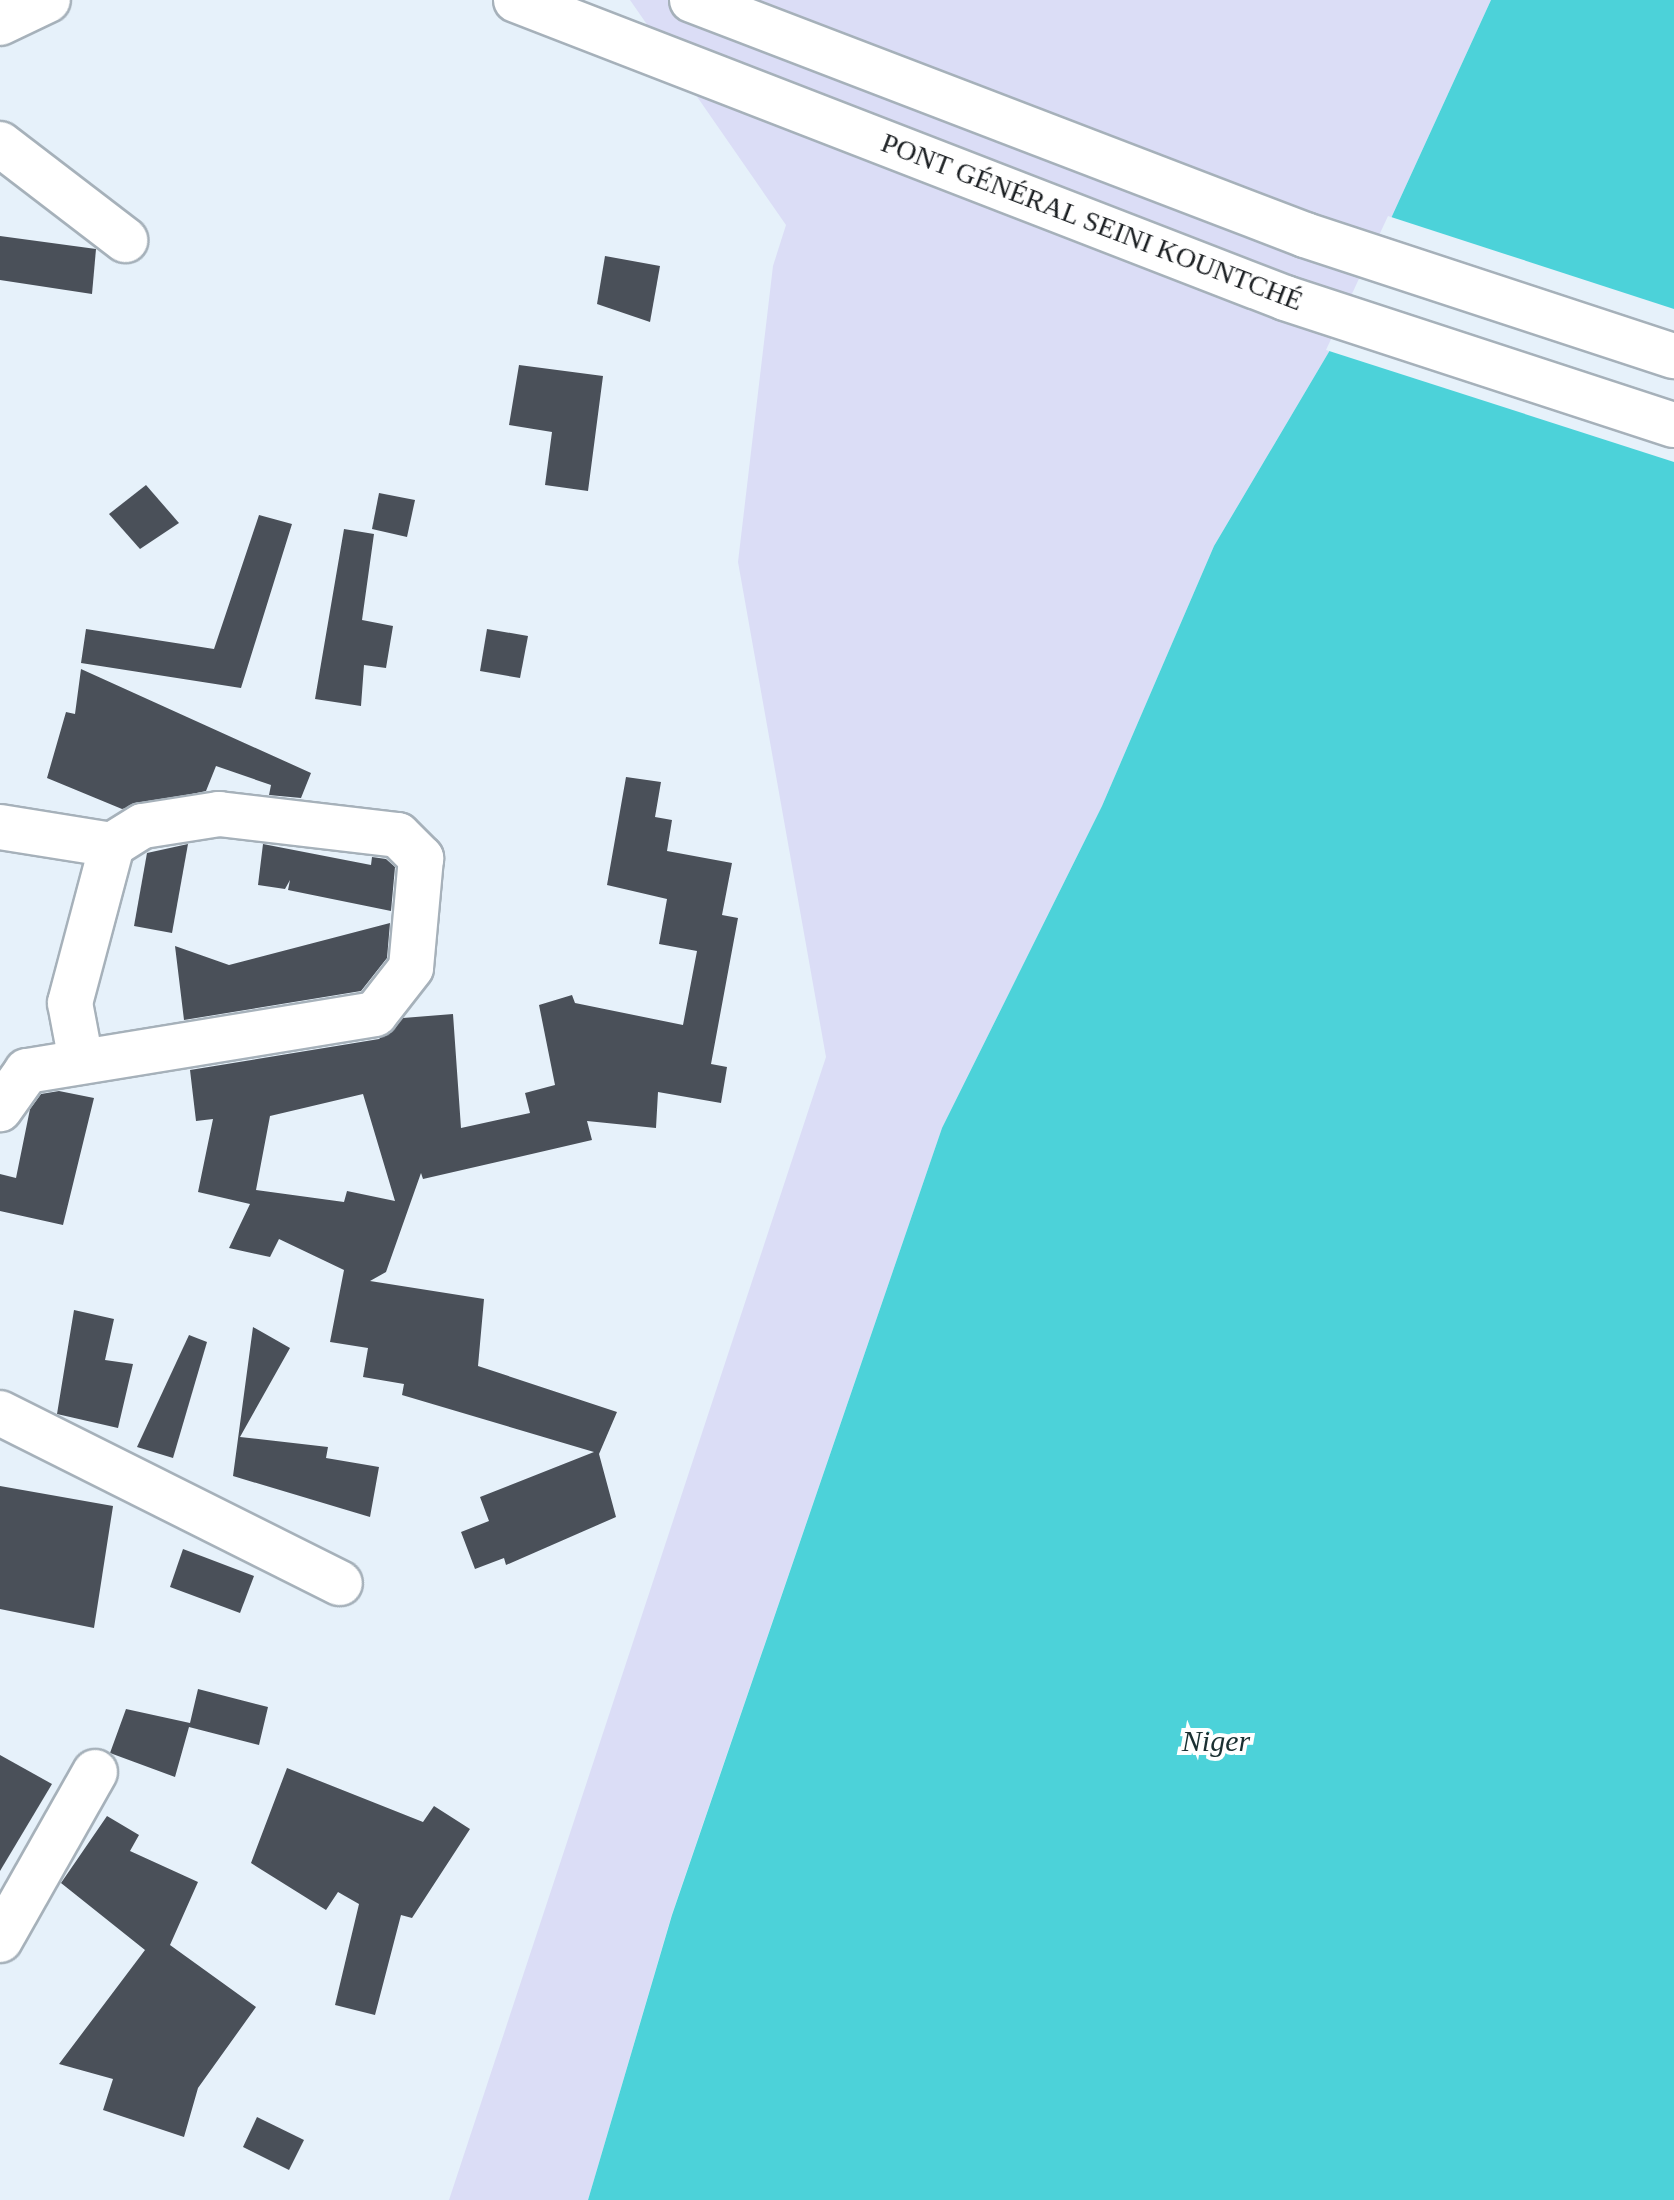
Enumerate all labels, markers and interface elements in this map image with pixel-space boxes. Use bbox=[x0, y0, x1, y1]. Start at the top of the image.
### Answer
street label: PONT GÉNÉRAL SEINI KOUNTCHÉ bbox=[876, 126, 1308, 318]
water label: Niger bbox=[1182, 1723, 1250, 1759]

